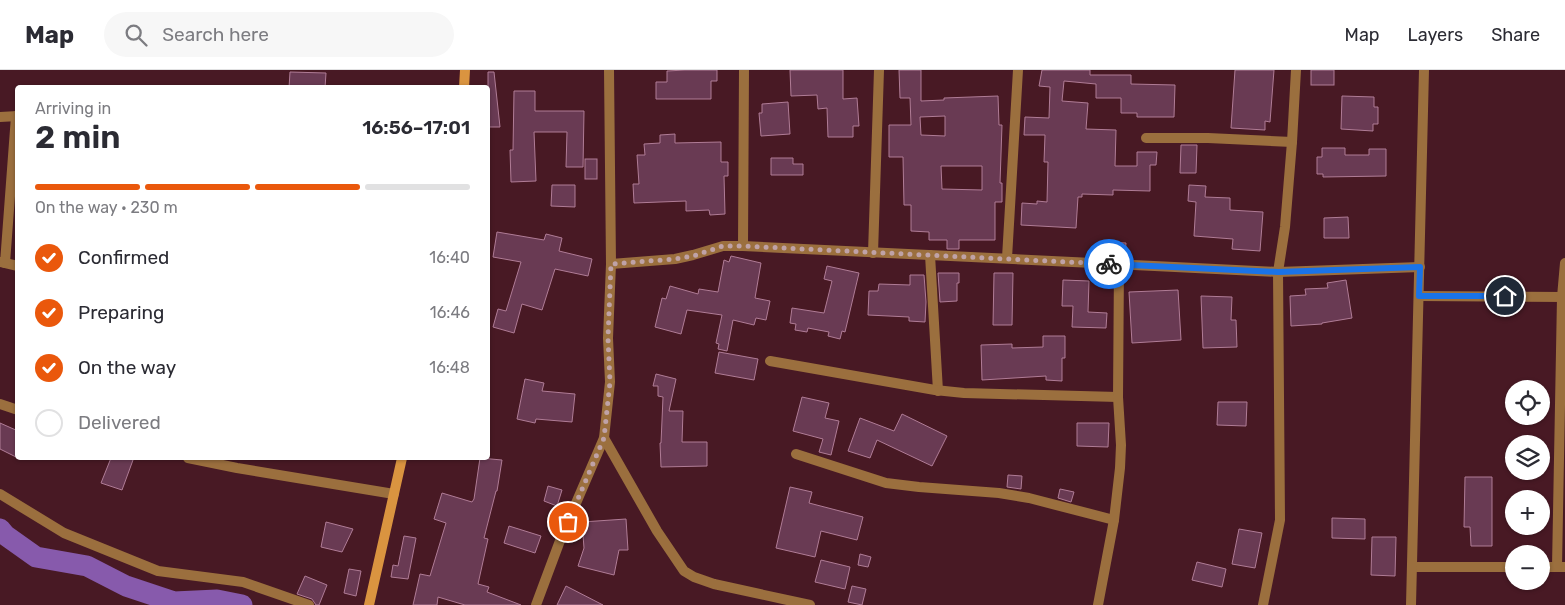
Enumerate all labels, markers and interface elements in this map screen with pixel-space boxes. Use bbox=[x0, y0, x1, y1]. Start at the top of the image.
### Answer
search box bbox=[104, 12, 454, 57]
text: Map bbox=[25, 21, 74, 49]
icon: search bbox=[122, 21, 150, 49]
text: Search here bbox=[162, 23, 269, 46]
text: Map bbox=[1345, 24, 1380, 46]
text: Layers bbox=[1408, 24, 1463, 46]
text: Share bbox=[1491, 24, 1540, 46]
text: Arriving in bbox=[35, 99, 111, 118]
text: 16:56–17:01 bbox=[362, 116, 470, 139]
text: 2 min bbox=[35, 118, 120, 156]
text: On the way · 230 m bbox=[35, 198, 178, 217]
courier bbox=[1084, 239, 1134, 289]
icon: check bbox=[35, 244, 63, 272]
text: Confirmed bbox=[78, 246, 169, 269]
text: 16:40 bbox=[429, 248, 470, 267]
icon: bike bbox=[1095, 250, 1123, 278]
pin bbox=[1484, 275, 1526, 317]
icon: home bbox=[1491, 282, 1519, 310]
icon: check bbox=[35, 299, 63, 327]
text: Preparing bbox=[78, 301, 164, 324]
text: 16:46 bbox=[430, 303, 470, 322]
icon: check bbox=[35, 354, 63, 382]
text: On the way bbox=[78, 356, 176, 379]
text: 16:48 bbox=[429, 358, 470, 377]
map controls bbox=[1505, 380, 1550, 590]
button: locate bbox=[1505, 380, 1550, 425]
text: Delivered bbox=[78, 411, 161, 434]
button: layers bbox=[1505, 435, 1550, 480]
button: + bbox=[1505, 490, 1550, 535]
pin bbox=[547, 501, 589, 543]
icon: bag bbox=[554, 508, 582, 536]
button: − bbox=[1505, 545, 1550, 590]

